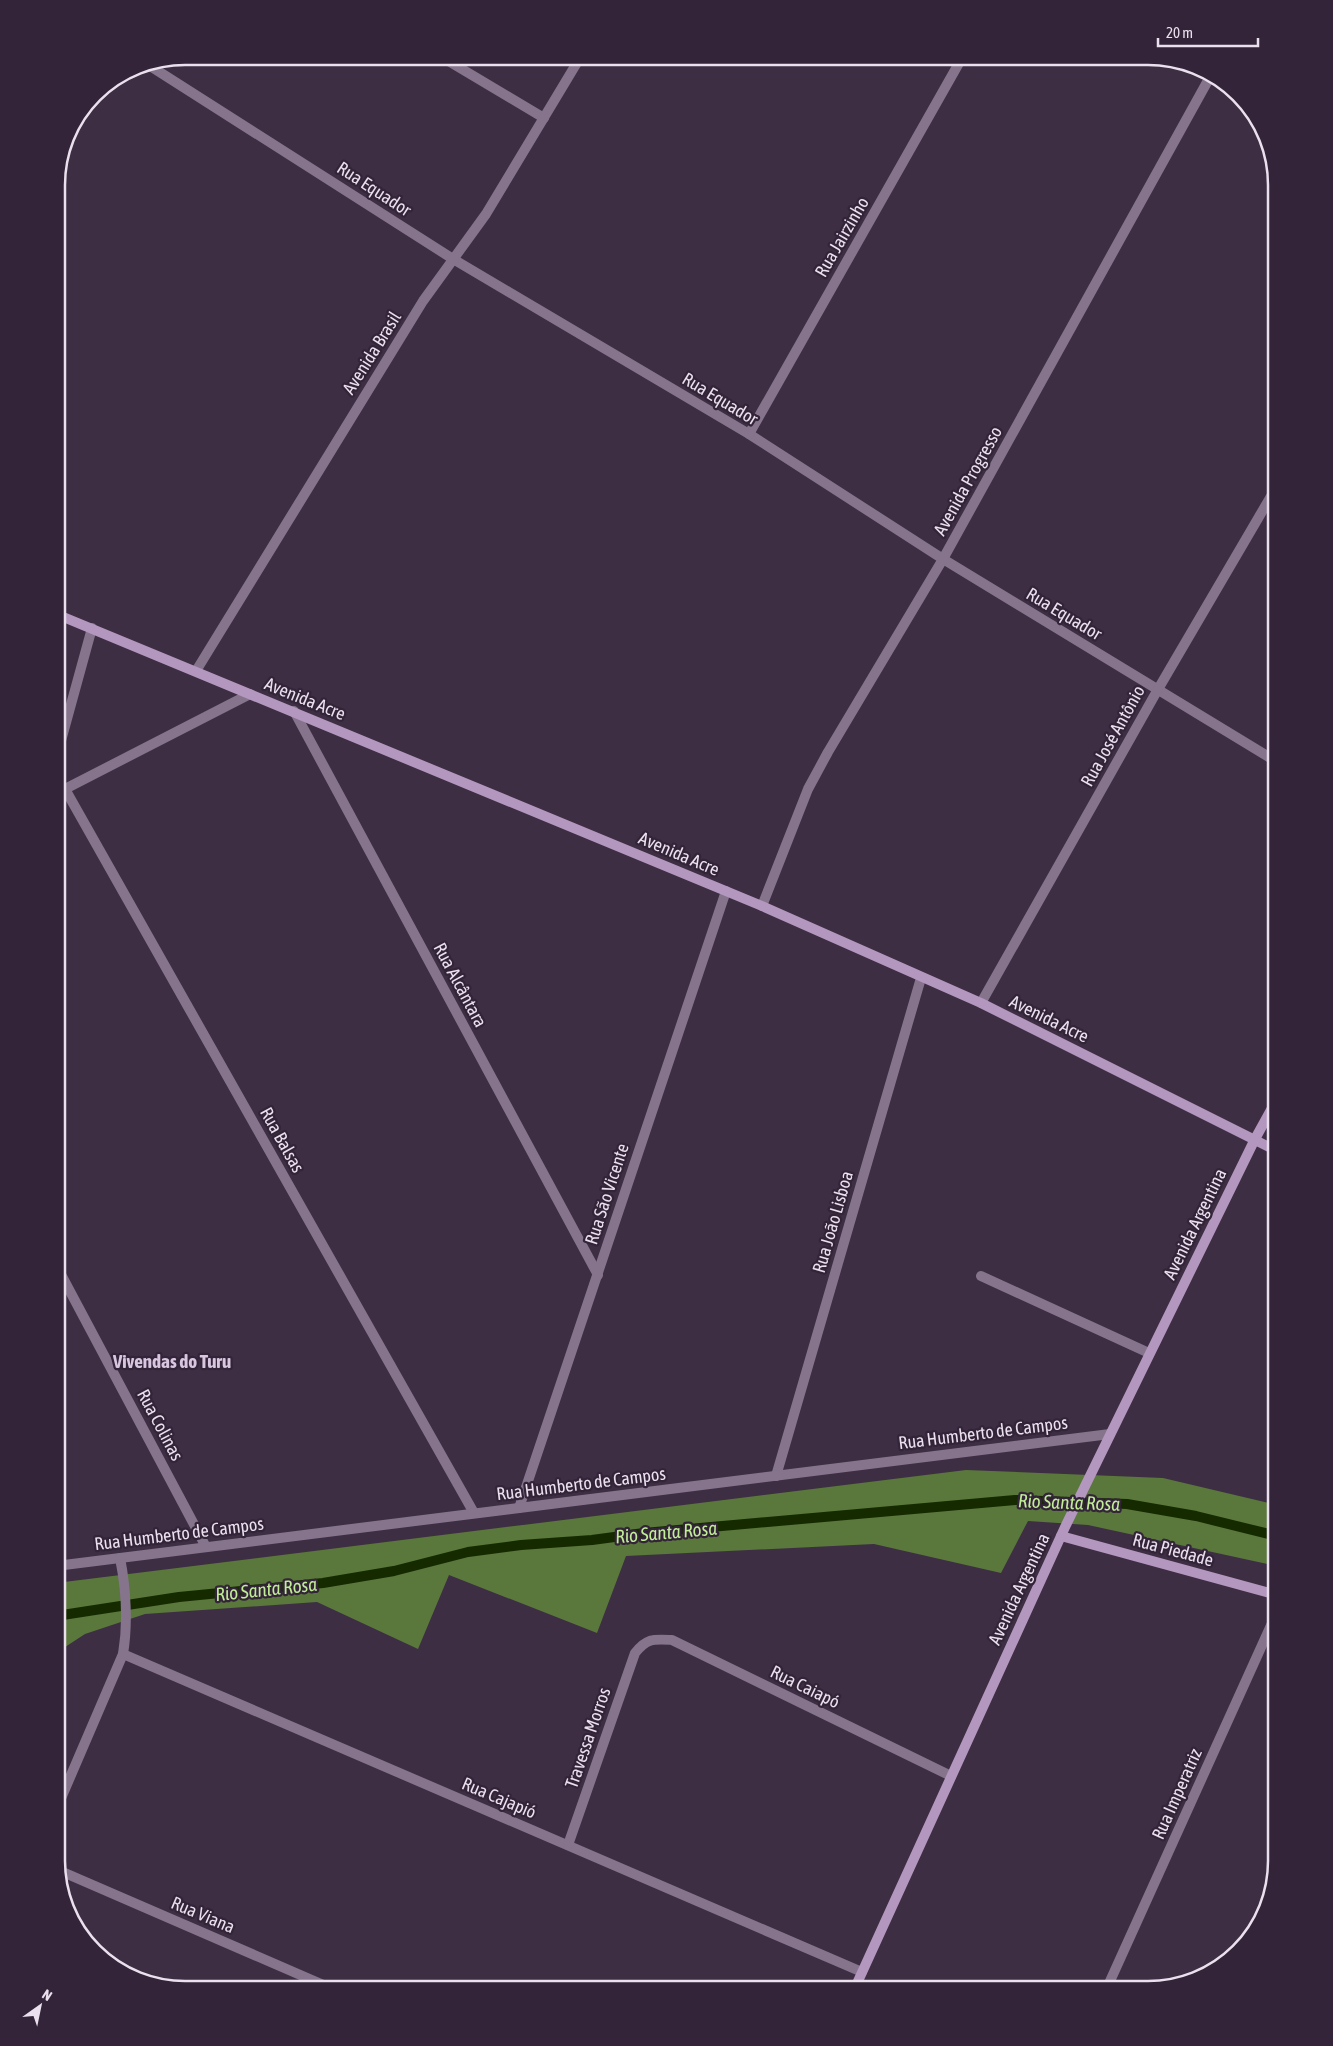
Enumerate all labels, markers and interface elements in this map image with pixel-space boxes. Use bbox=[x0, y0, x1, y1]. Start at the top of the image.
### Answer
scale bar bbox=[1158, 15, 1258, 47]
text: 20 m bbox=[1166, 24, 1193, 41]
street label: Rua Equador bbox=[333, 157, 416, 221]
street label: Rua Jairzinho bbox=[810, 193, 873, 280]
street label: Avenida Brasil bbox=[338, 307, 405, 398]
street label: Rua Equador bbox=[679, 368, 762, 430]
street label: Avenida Progresso bbox=[929, 423, 1006, 539]
street label: Rua Equador bbox=[1023, 583, 1106, 645]
street label: Avenida Acre bbox=[262, 673, 349, 724]
street label: Rua José Antônio bbox=[1076, 682, 1149, 790]
street label: Avenida Acre bbox=[636, 827, 723, 880]
street label: Rua Alcântara bbox=[429, 939, 491, 1031]
street label: Avenida Acre bbox=[1006, 990, 1092, 1047]
street label: Rua Balsas bbox=[256, 1103, 309, 1176]
street label: Rua São Vicente bbox=[580, 1141, 633, 1247]
street label: Avenida Argentina bbox=[1159, 1165, 1230, 1283]
street label: Rua João Lisboa bbox=[808, 1169, 857, 1275]
district label: Vivendas do Turu bbox=[112, 1350, 231, 1372]
street label: Rua Colinas bbox=[133, 1386, 188, 1464]
street label: Rua Humberto de Campos bbox=[897, 1412, 1069, 1453]
street label: Rua Humberto de Campos bbox=[495, 1463, 667, 1504]
water label: Rio Santa Rosa bbox=[1018, 1489, 1121, 1515]
street label: Rua Humberto de Campos bbox=[93, 1513, 265, 1554]
water label: Rio Santa Rosa bbox=[614, 1517, 718, 1547]
street label: Rua Piedade bbox=[1130, 1529, 1216, 1570]
street label: Avenida Argentina bbox=[984, 1530, 1054, 1648]
water label: Rio Santa Rosa bbox=[214, 1573, 318, 1605]
street label: Rua Caiapó bbox=[767, 1661, 843, 1712]
street label: Travessa Morros bbox=[560, 1685, 615, 1791]
street label: Rua Imperatriz bbox=[1147, 1745, 1206, 1842]
street label: Rua Cajapió bbox=[459, 1773, 539, 1823]
street label: Rua Viana bbox=[168, 1892, 238, 1937]
north arrow bbox=[15, 1981, 65, 2031]
text: N bbox=[39, 1986, 55, 2004]

